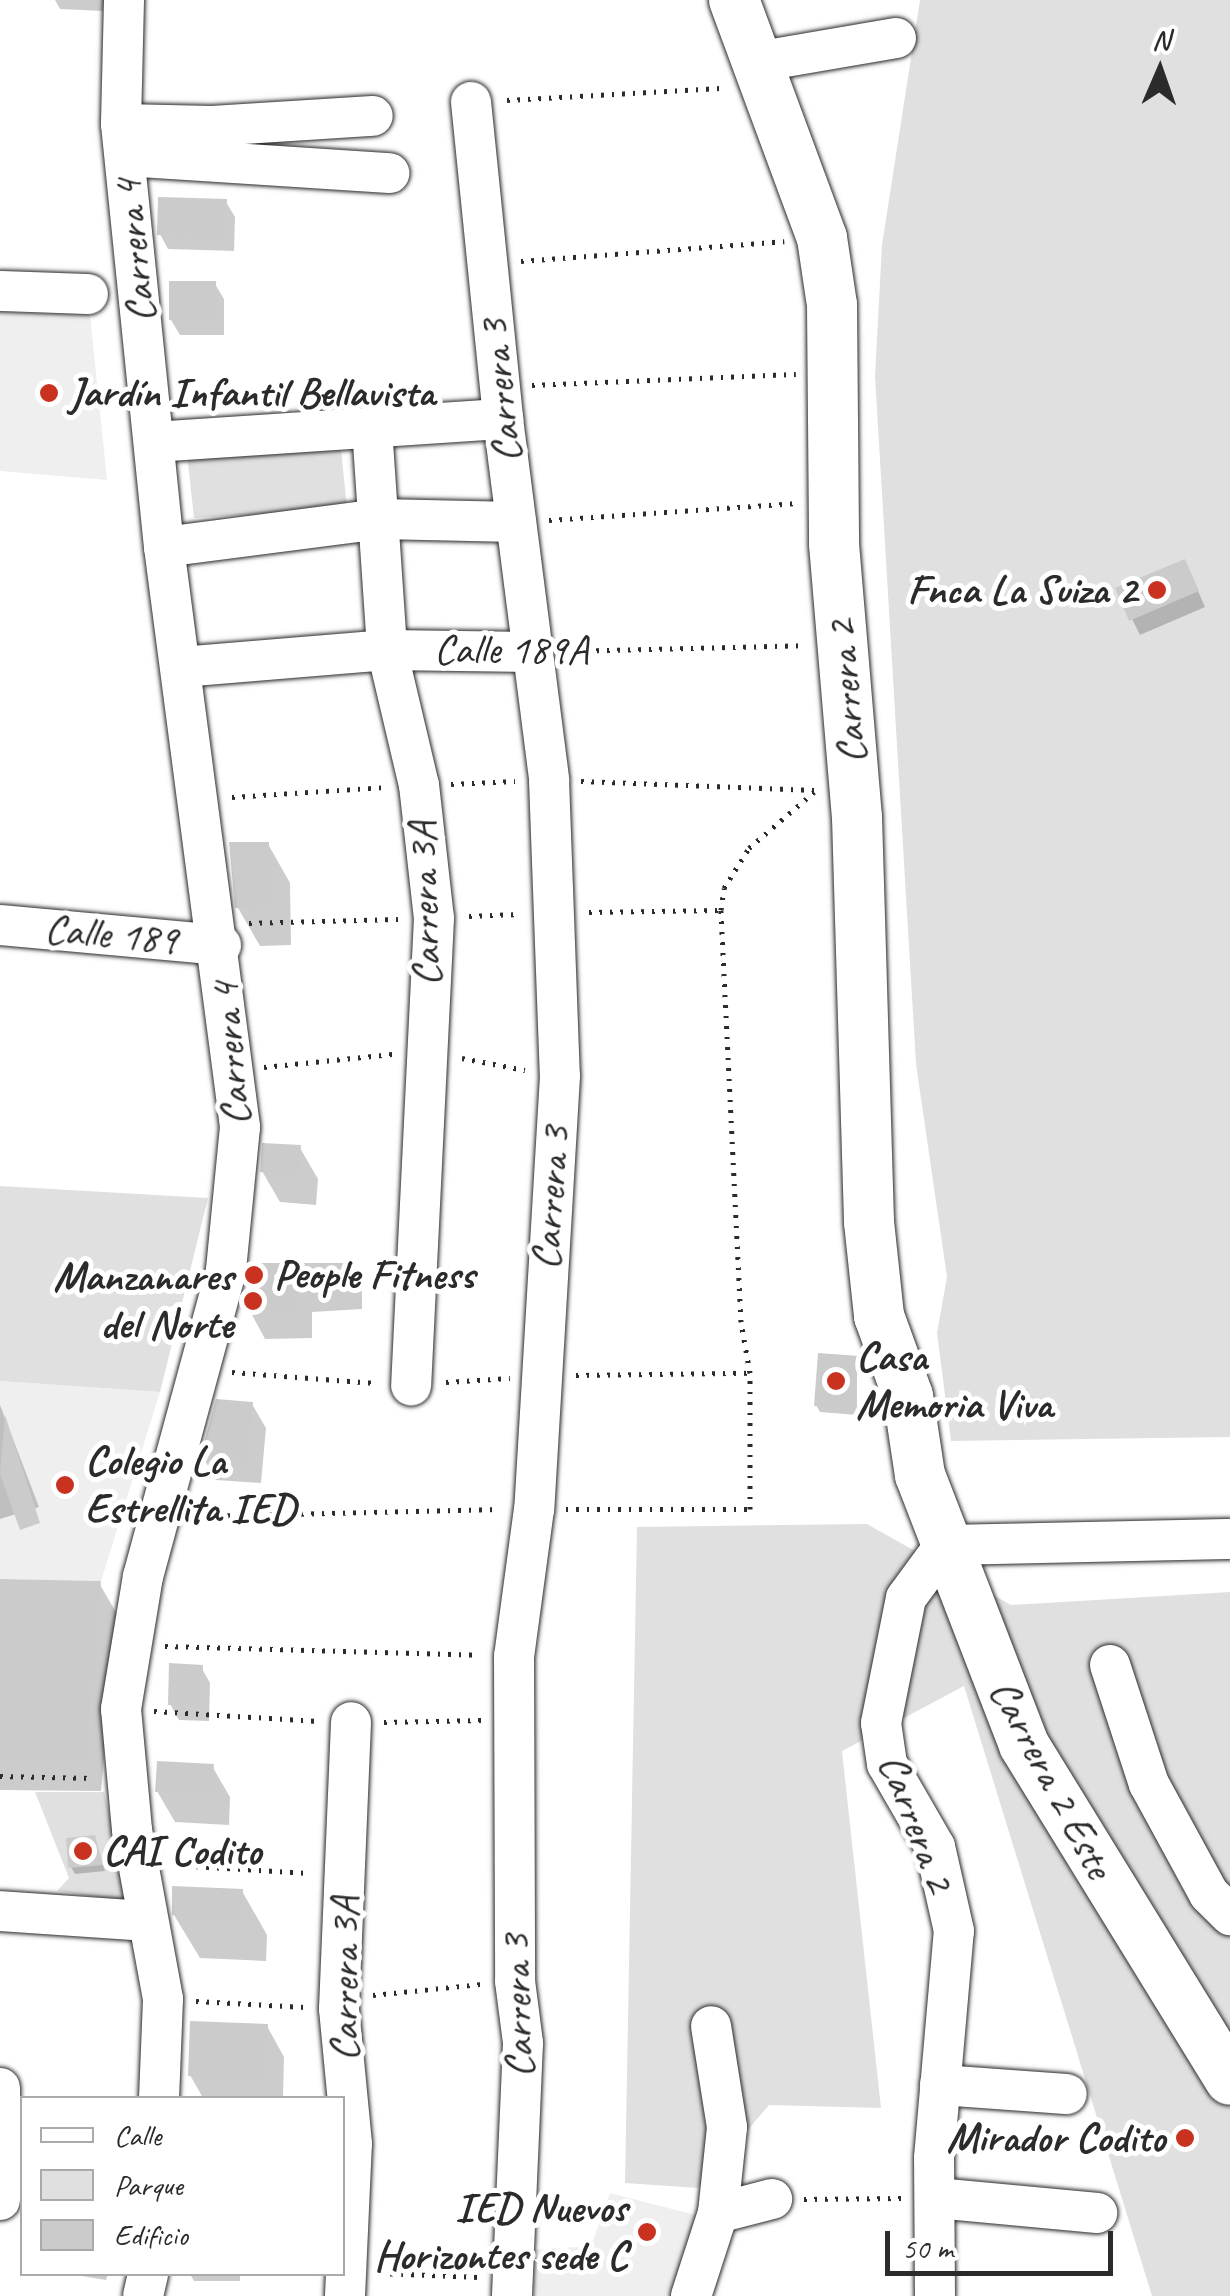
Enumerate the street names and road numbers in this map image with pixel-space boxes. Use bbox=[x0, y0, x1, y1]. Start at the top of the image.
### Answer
street label: Carrera 4 bbox=[102, 177, 168, 325]
street label: Carrera 3 bbox=[468, 317, 534, 465]
street label: Carrera 2 bbox=[816, 618, 878, 766]
street label: Calle 189A bbox=[434, 625, 588, 675]
street label: Carrera 3A bbox=[397, 821, 453, 987]
street label: Calle 189 bbox=[43, 904, 179, 966]
street label: Carrera 4 bbox=[200, 980, 262, 1128]
street label: Carrera 3 bbox=[521, 1125, 581, 1271]
street label: Carrera 2 Este bbox=[978, 1671, 1124, 1887]
street label: Carrera 2 bbox=[867, 1747, 965, 1899]
street label: Carrera 3A bbox=[320, 1897, 370, 2061]
street label: Carrera 3 bbox=[490, 1933, 546, 2079]

